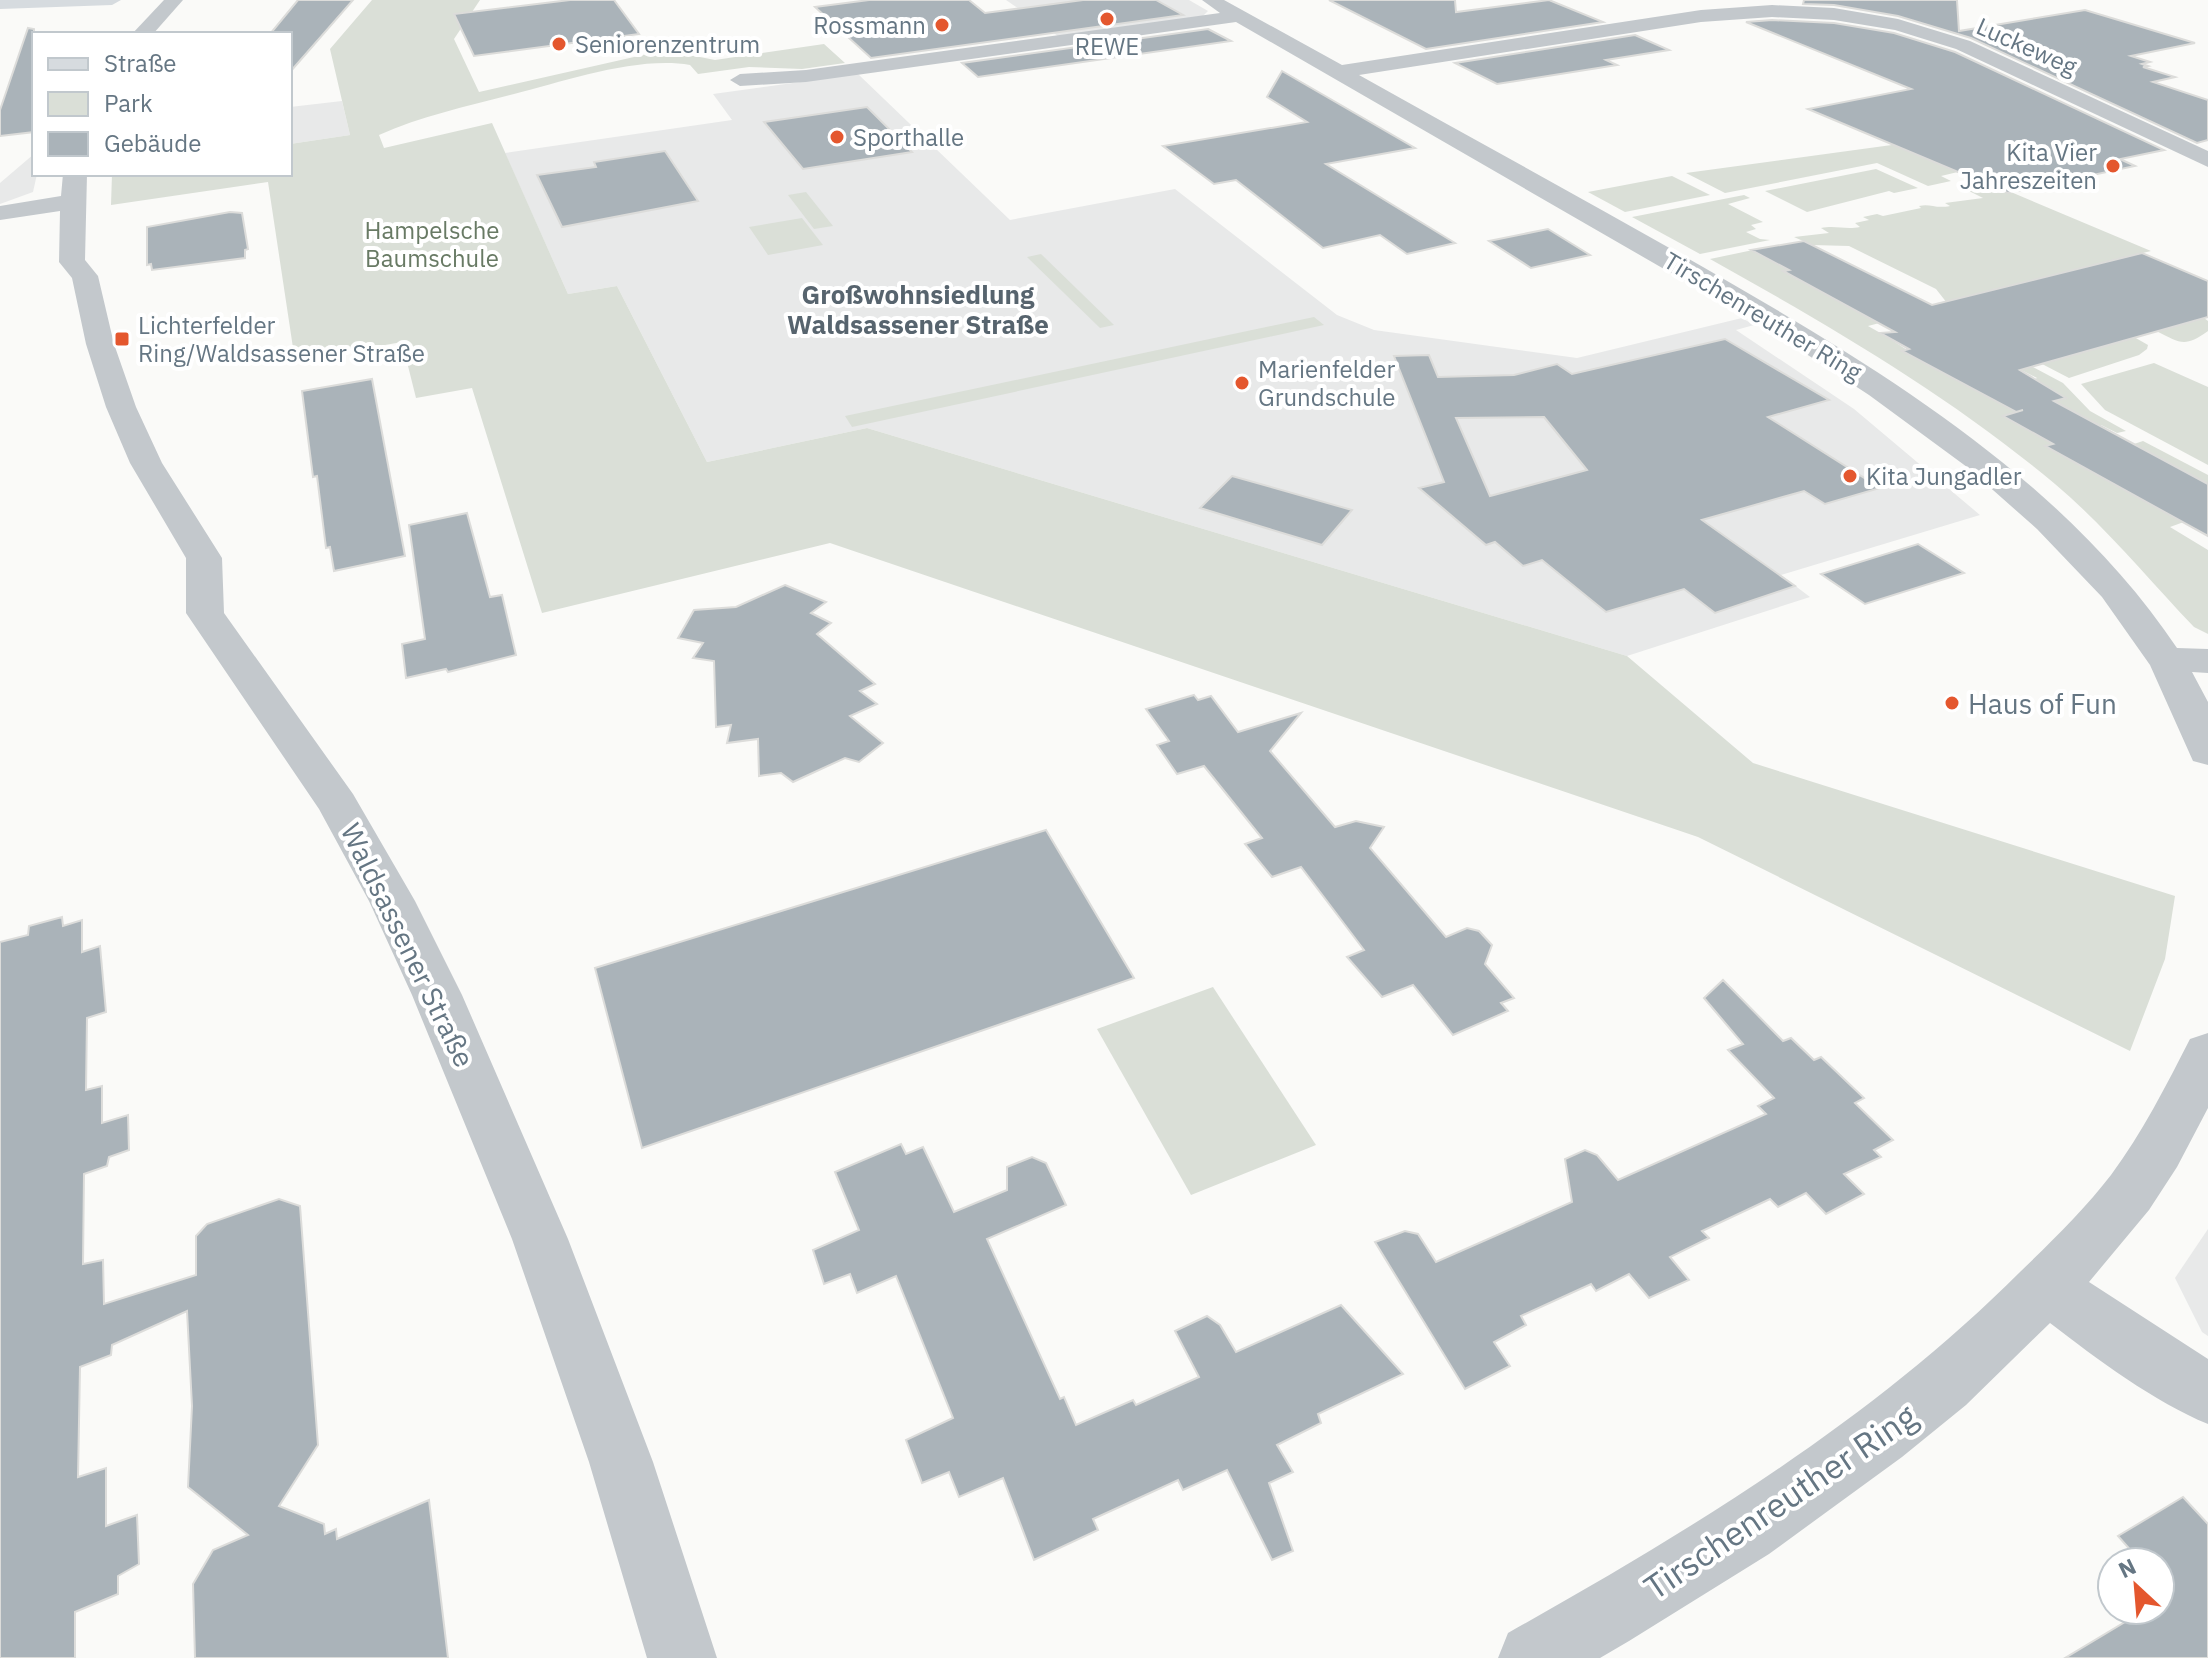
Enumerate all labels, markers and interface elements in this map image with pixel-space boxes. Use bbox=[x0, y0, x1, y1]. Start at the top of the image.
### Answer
place label: Rossmann bbox=[813, 9, 926, 41]
marker: REWE bbox=[1098, 10, 1116, 28]
street label: Luckeweg bbox=[1972, 10, 2083, 82]
marker: Rossmann bbox=[933, 16, 951, 34]
place label: Seniorenzentrum bbox=[575, 28, 760, 60]
place label: REWE bbox=[1075, 30, 1139, 62]
legend bbox=[32, 32, 292, 176]
marker: Seniorenzentrum bbox=[550, 35, 568, 53]
text: Straße bbox=[104, 47, 176, 79]
text: Park bbox=[104, 87, 153, 119]
place label: Sporthalle bbox=[853, 121, 964, 153]
text: Gebäude bbox=[104, 127, 201, 159]
marker: Sporthalle bbox=[828, 128, 846, 146]
place label: Kita Vier Jahreszeiten bbox=[1960, 136, 2097, 196]
marker: Kita Vier Jahreszeiten bbox=[2104, 157, 2122, 175]
park label: Hampelsche Baumschule bbox=[365, 214, 499, 274]
street label: Tirschenreuther Ring bbox=[1658, 244, 1868, 388]
district label: Großwohnsiedlung Waldsassener Straße bbox=[787, 277, 1049, 341]
place label: Lichterfelder Ring/Waldsassener Straße bbox=[138, 309, 425, 369]
marker: Lichterfelder Ring/Waldsassener Straße bbox=[113, 330, 131, 348]
place label: Marienfelder Grundschule bbox=[1258, 353, 1395, 413]
marker: Marienfelder Grundschule bbox=[1233, 374, 1251, 392]
place label: Kita Jungadler bbox=[1866, 460, 2022, 492]
marker: Kita Jungadler bbox=[1841, 467, 1859, 485]
place label: Haus of Fun bbox=[1968, 685, 2117, 722]
marker: Haus of Fun bbox=[1943, 694, 1961, 712]
street label: Waldsassener Straße bbox=[333, 817, 483, 1073]
street label: Tirschenreuther Ring bbox=[1635, 1393, 1925, 1609]
north arrow bbox=[2096, 1546, 2176, 1626]
text: N bbox=[2113, 1551, 2141, 1584]

